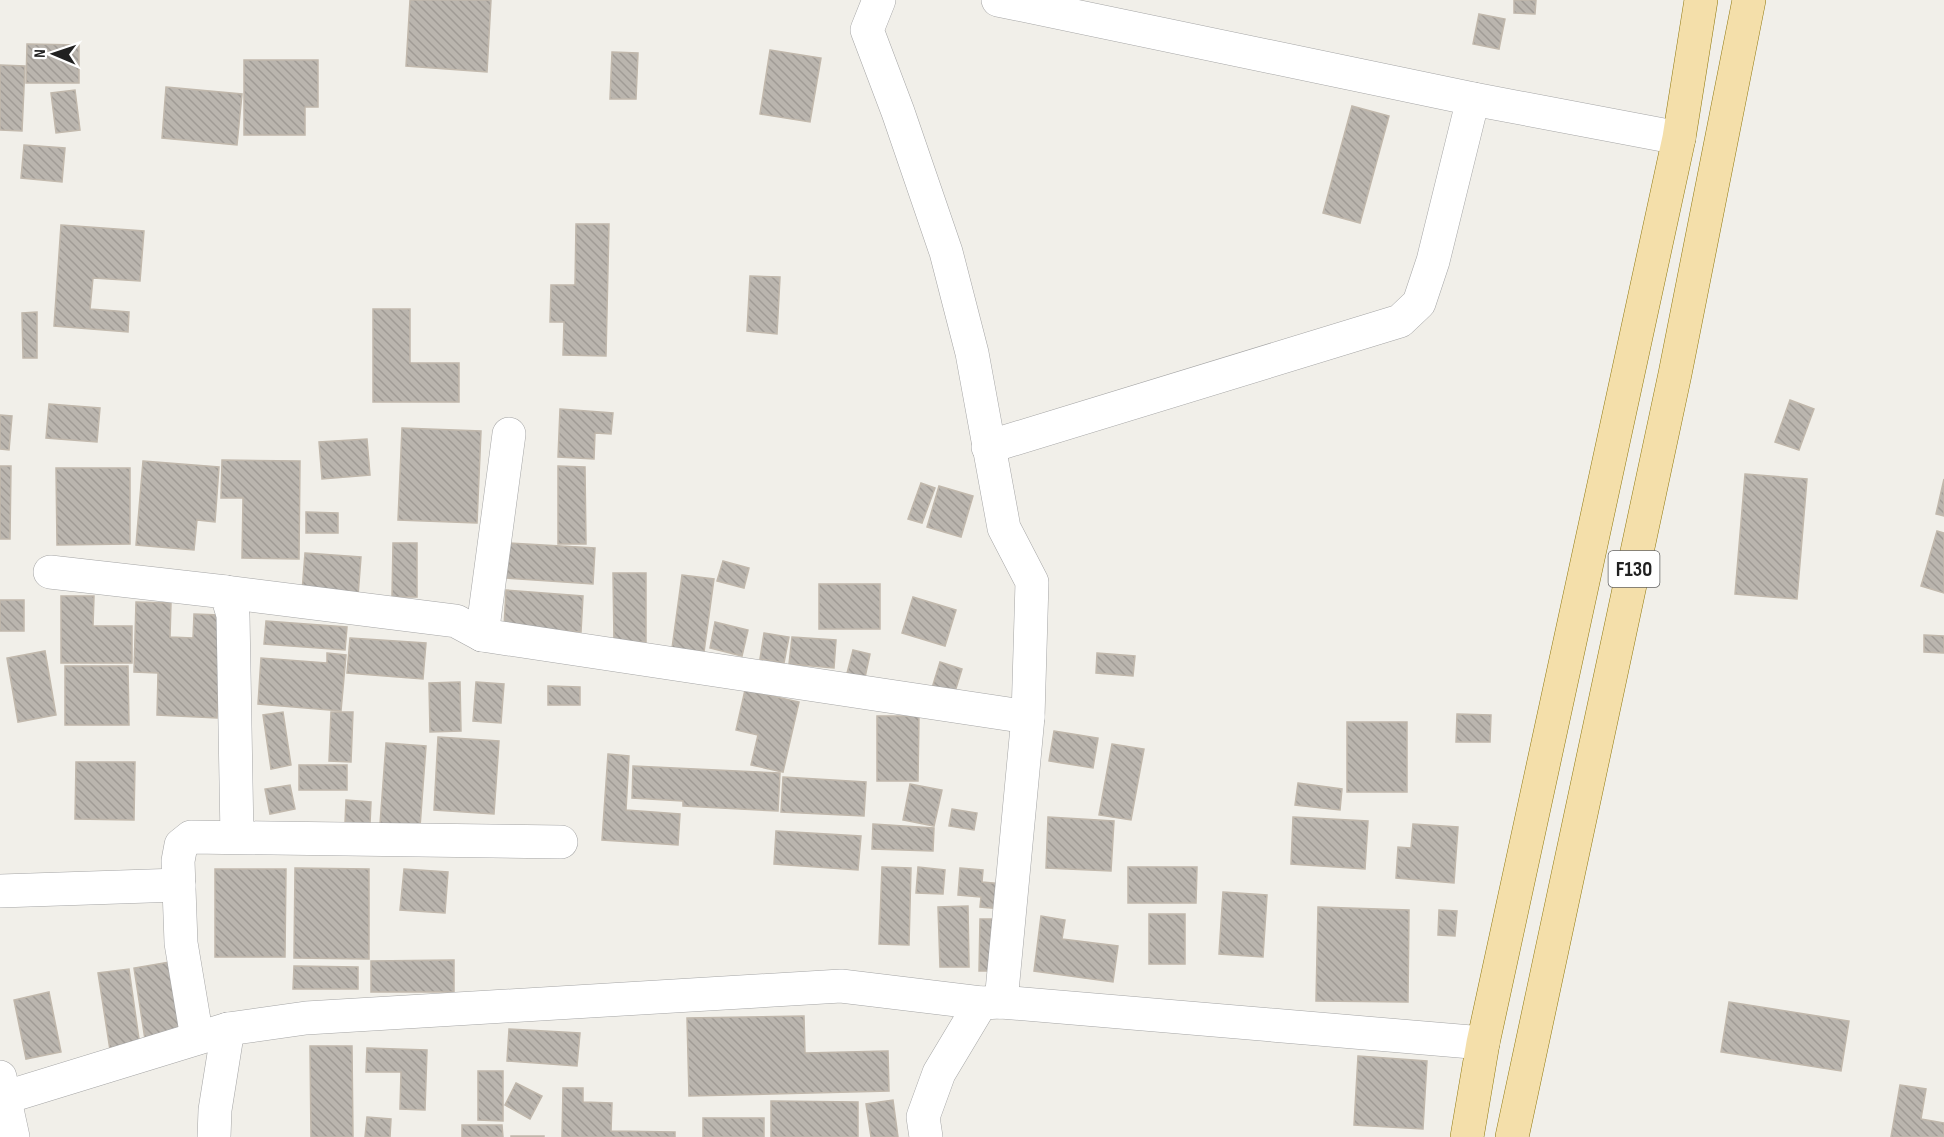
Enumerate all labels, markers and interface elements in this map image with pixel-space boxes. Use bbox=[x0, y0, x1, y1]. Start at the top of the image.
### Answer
north arrow bbox=[24, 24, 84, 84]
text: N bbox=[31, 49, 50, 58]
road number: F130 bbox=[1608, 551, 1660, 587]

